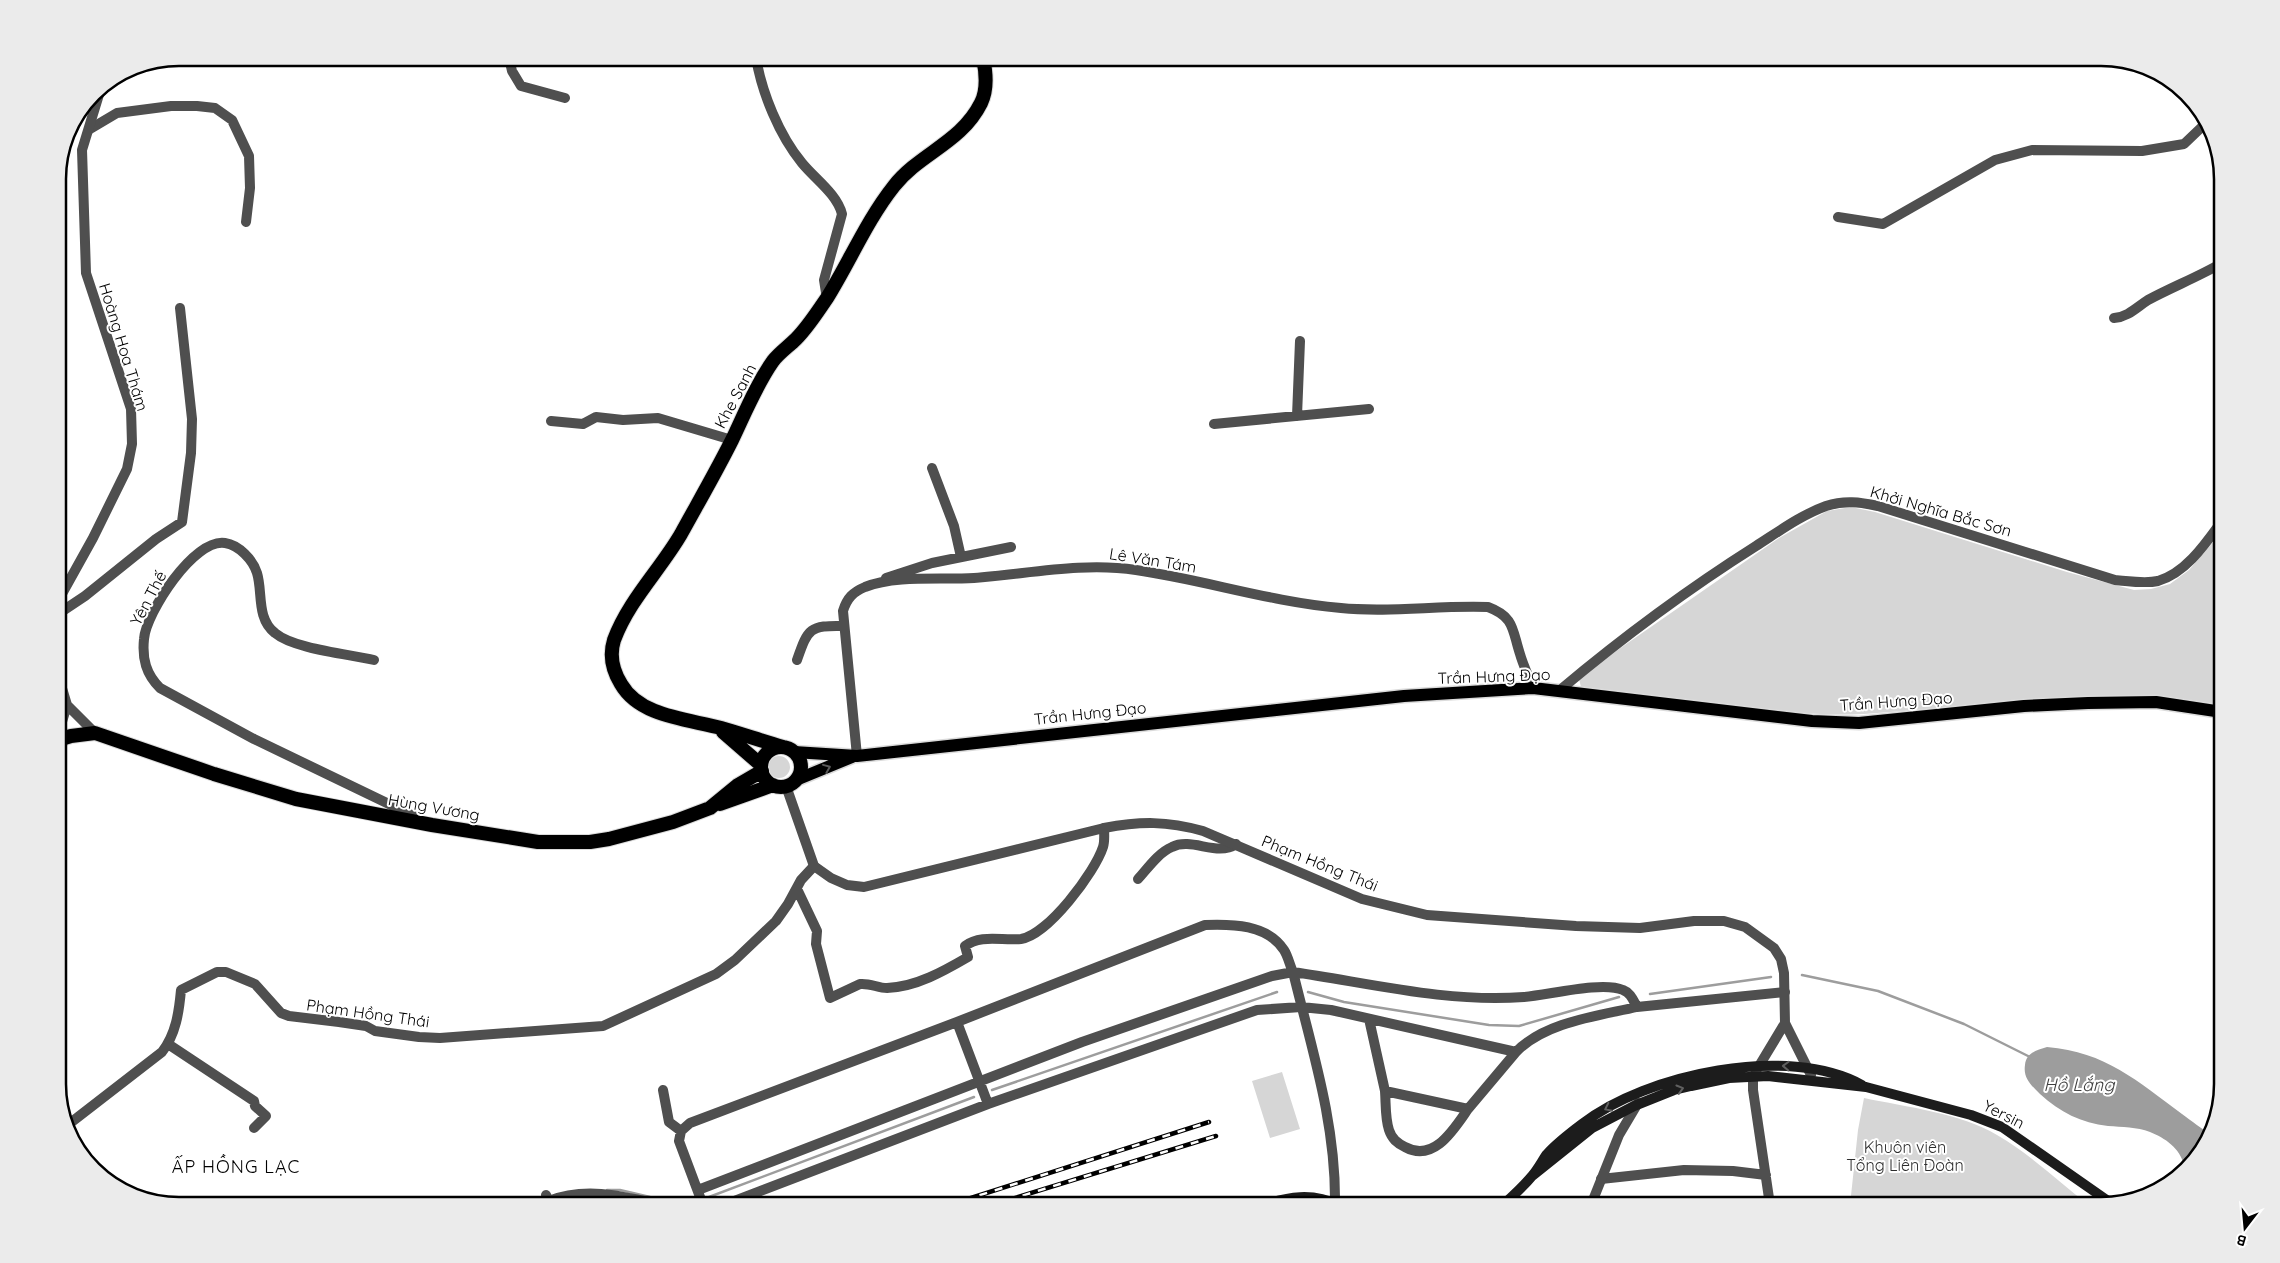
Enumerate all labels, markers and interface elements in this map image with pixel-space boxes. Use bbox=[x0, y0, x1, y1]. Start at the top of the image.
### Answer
street label: Hoàng Hoa Thám bbox=[95, 281, 153, 413]
street label: Khe Sanh bbox=[710, 360, 760, 432]
street label: Khởi Nghĩa Bắc Sơn bbox=[1868, 481, 2014, 541]
street label: Lê Văn Tám bbox=[1108, 543, 1198, 577]
street label: Yên Thế bbox=[125, 567, 171, 629]
street label: Trần Hưng Đạo bbox=[1437, 664, 1551, 688]
street label: Trần Hưng Đạo bbox=[1839, 687, 1953, 715]
street label: Trần Hưng Đạo bbox=[1033, 697, 1147, 729]
one-way arrow bbox=[822, 763, 830, 773]
street label: Hùng Vương bbox=[387, 789, 481, 825]
street label: Phạm Hồng Thái bbox=[1259, 831, 1381, 895]
street label: Phạm Hồng Thái bbox=[305, 994, 431, 1032]
one-way arrow bbox=[1782, 1060, 1790, 1071]
water label: Hồ Lắng bbox=[2044, 1073, 2116, 1096]
one-way arrow bbox=[1675, 1084, 1683, 1094]
street label: Yersin bbox=[1980, 1095, 2028, 1133]
one-way arrow bbox=[1604, 1102, 1613, 1112]
park label: Khuôn viên Tổng Liên Đoàn bbox=[1846, 1137, 1964, 1175]
district label: ẤP HỒNG LẠC bbox=[172, 1154, 300, 1178]
north arrow bbox=[2220, 1203, 2270, 1253]
text: B bbox=[2235, 1231, 2248, 1250]

